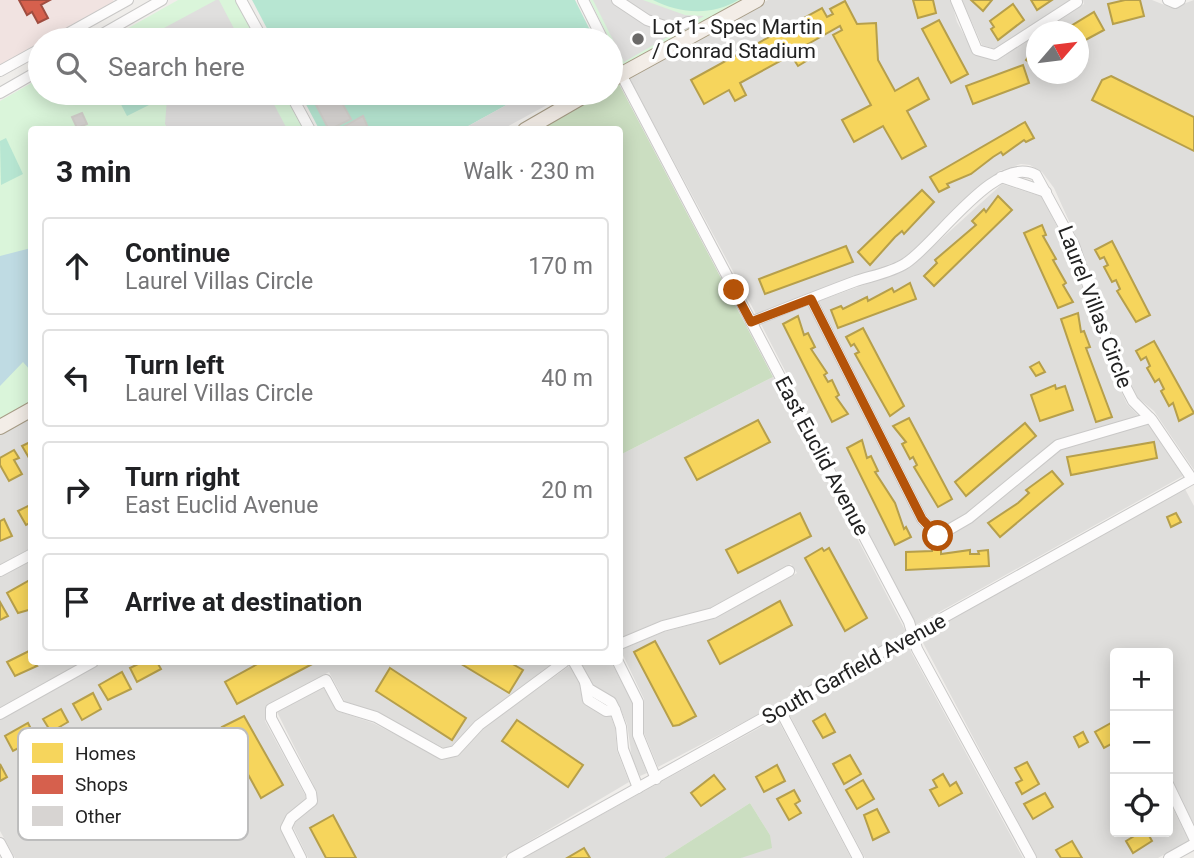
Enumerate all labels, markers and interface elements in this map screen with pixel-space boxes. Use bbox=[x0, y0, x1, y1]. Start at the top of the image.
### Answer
place label: Lot 1- Spec Martin / Conrad Stadium bbox=[652, 15, 823, 63]
north arrow bbox=[1026, 21, 1089, 84]
search box bbox=[28, 28, 623, 105]
marker: Lot 1- Spec Martin / Conrad Stadium bbox=[630, 31, 646, 47]
icon: search bbox=[52, 48, 90, 86]
text: Search here bbox=[108, 52, 245, 82]
text: 3 min bbox=[56, 154, 131, 189]
text: Walk · 230 m bbox=[463, 158, 595, 185]
street label: Laurel Villas Circle bbox=[1053, 223, 1137, 391]
text: Continue bbox=[125, 238, 230, 268]
icon: ahead bbox=[58, 247, 96, 285]
text: 170 m bbox=[528, 253, 593, 280]
text: Laurel Villas Circle bbox=[125, 268, 313, 295]
route end bbox=[718, 274, 749, 305]
text: Turn left bbox=[125, 350, 224, 380]
icon: left bbox=[58, 359, 96, 397]
text: 40 m bbox=[541, 365, 593, 392]
street label: East Euclid Avenue bbox=[770, 372, 874, 540]
text: Laurel Villas Circle bbox=[125, 380, 313, 407]
text: Turn right bbox=[125, 462, 240, 492]
icon: right bbox=[58, 471, 96, 509]
text: 20 m bbox=[541, 477, 593, 504]
text: East Euclid Avenue bbox=[125, 492, 318, 519]
route start bbox=[922, 520, 953, 551]
icon: arrive bbox=[58, 583, 96, 621]
text: Arrive at destination bbox=[125, 587, 362, 617]
street label: South Garfield Avenue bbox=[758, 609, 950, 729]
map controls bbox=[1110, 648, 1173, 837]
button: + bbox=[1110, 648, 1173, 711]
button: − bbox=[1110, 711, 1173, 774]
legend bbox=[18, 728, 248, 840]
text: Homes bbox=[75, 742, 136, 765]
text: Shops bbox=[75, 773, 128, 796]
button: locate bbox=[1110, 774, 1173, 837]
text: Other bbox=[75, 805, 122, 828]

